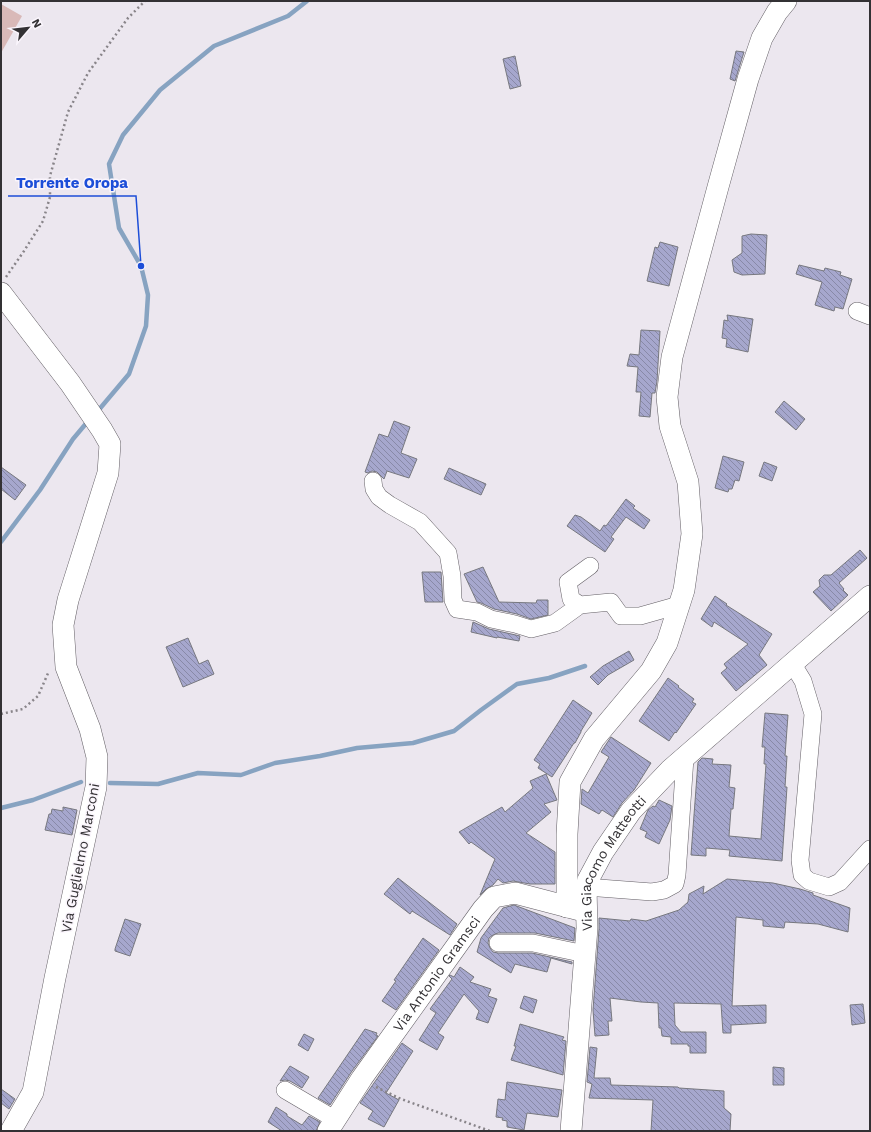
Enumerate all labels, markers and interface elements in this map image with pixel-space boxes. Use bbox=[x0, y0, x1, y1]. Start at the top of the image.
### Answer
north arrow bbox=[8, 8, 48, 48]
text: N bbox=[29, 17, 44, 30]
callout: Torrente Oropa bbox=[8, 169, 136, 196]
text: Torrente Oropa bbox=[16, 174, 128, 192]
street label: Via Guglielmo Marconi bbox=[58, 782, 102, 934]
street label: Via Giacomo Matteotti bbox=[578, 792, 649, 931]
street label: Via Antonio Gramsci bbox=[390, 913, 483, 1035]

